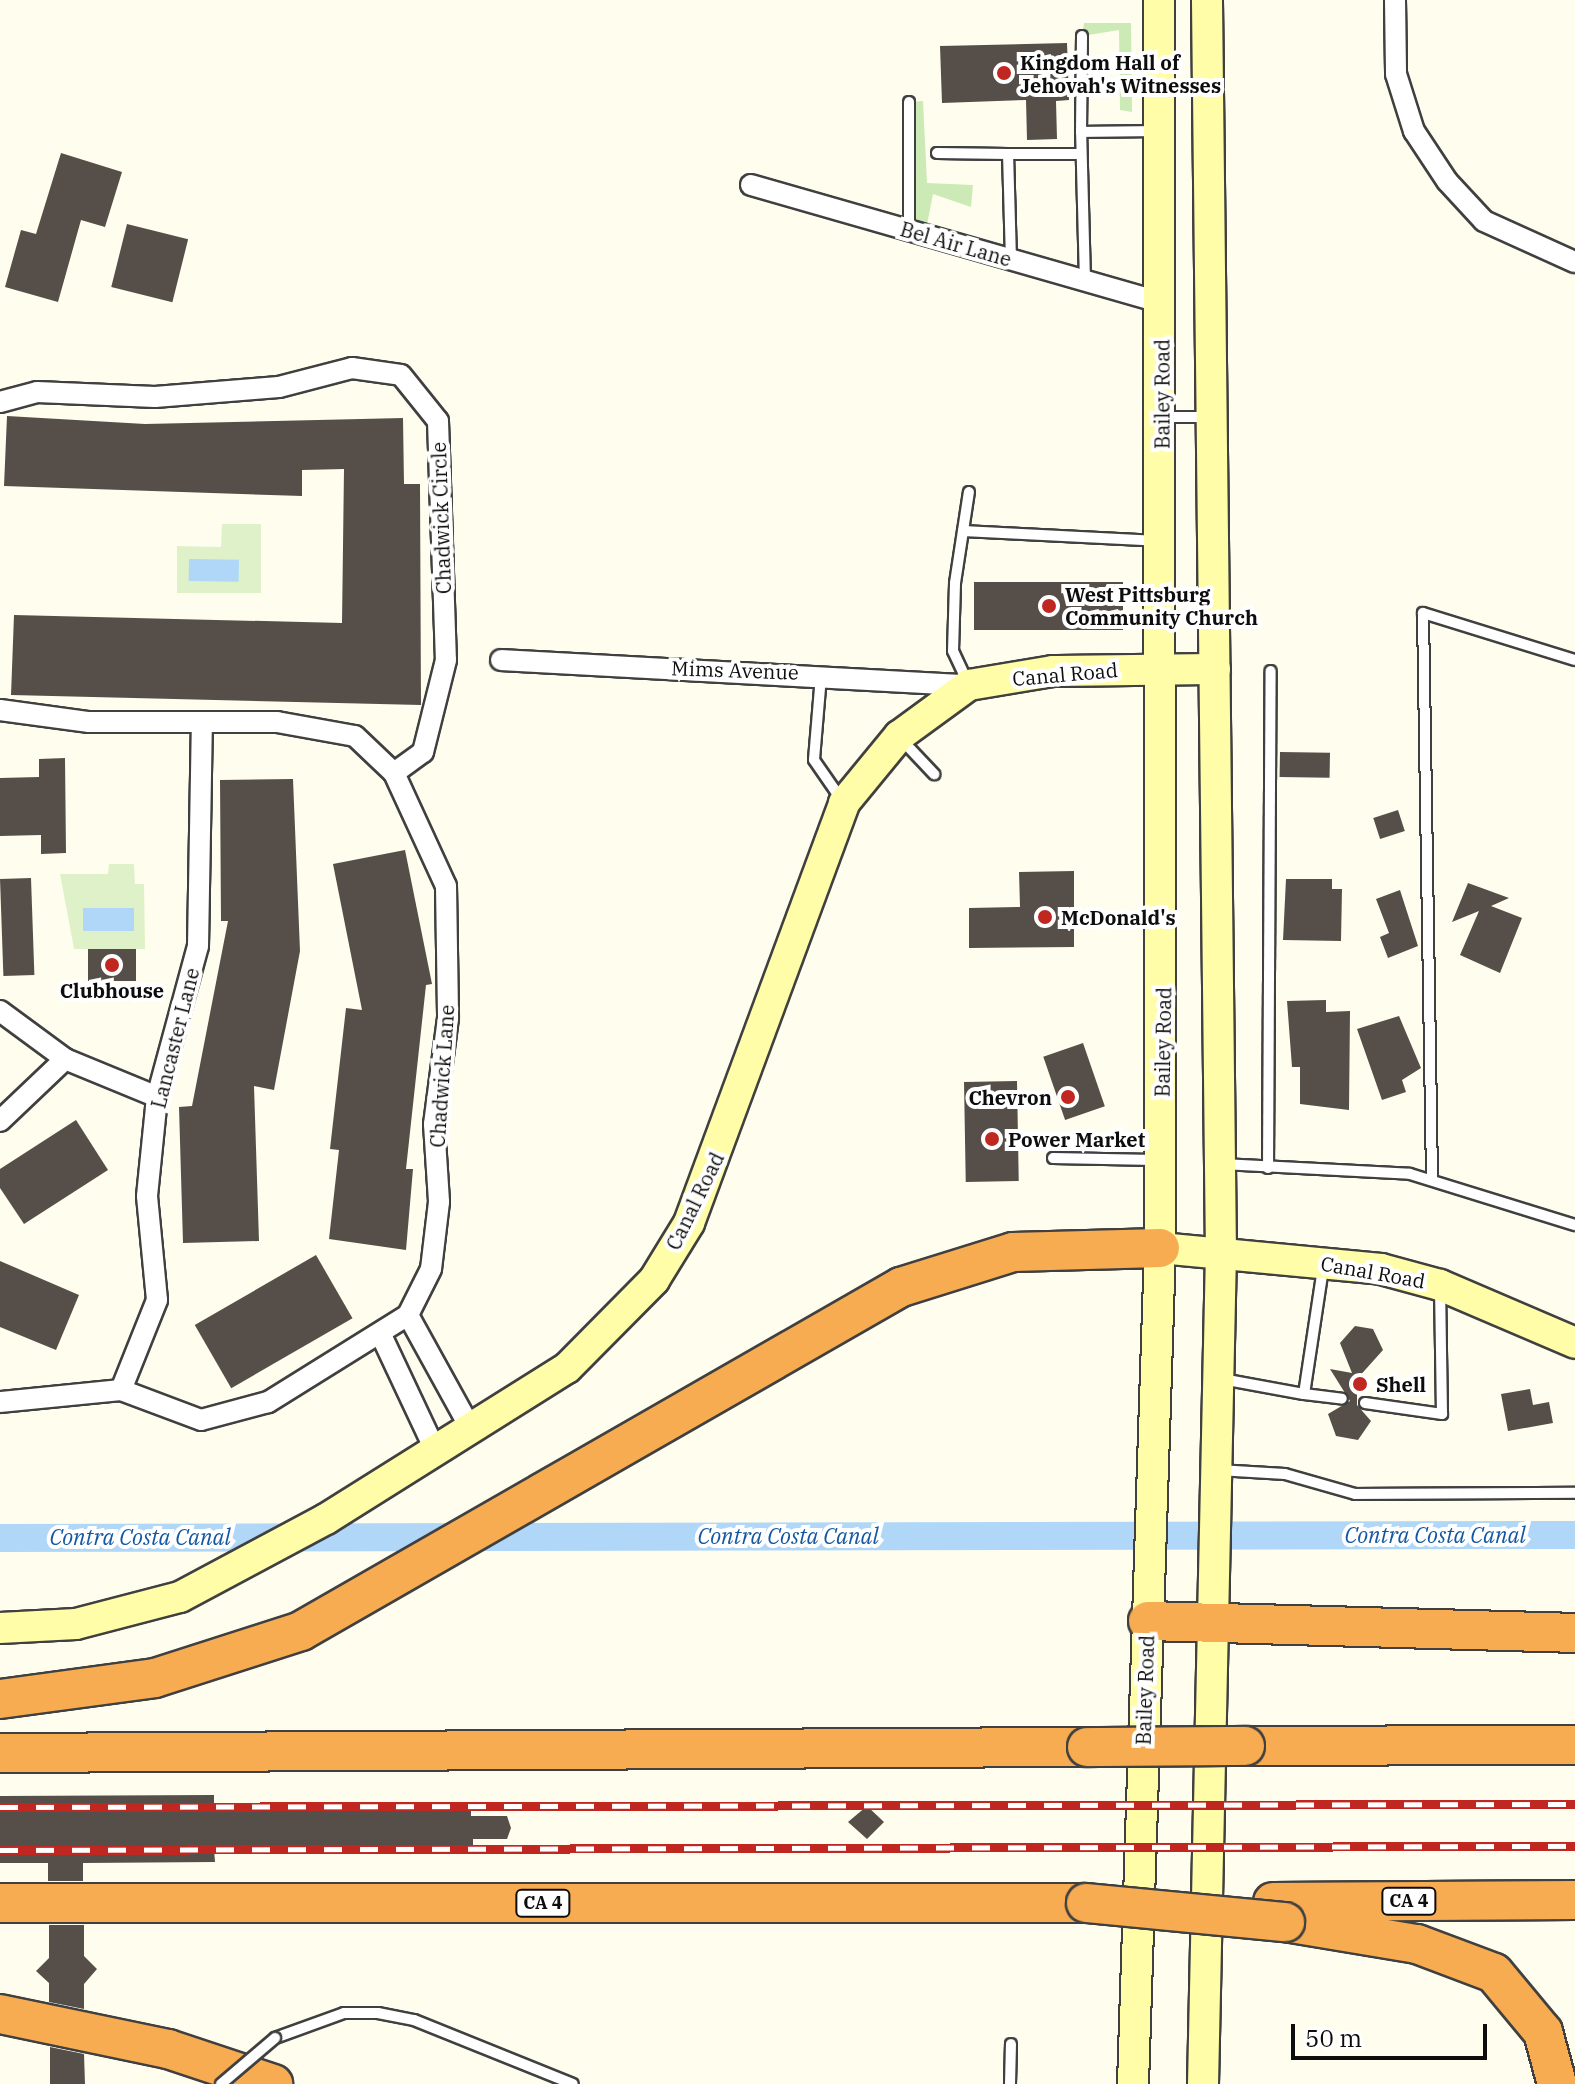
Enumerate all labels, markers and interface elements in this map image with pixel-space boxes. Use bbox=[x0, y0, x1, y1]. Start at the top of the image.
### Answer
place label: Kingdom Hall of Jehovah's Witnesses bbox=[1020, 50, 1221, 97]
marker: Kingdom Hall of Jehovah's Witnesses bbox=[995, 64, 1013, 82]
street label: Bel Air Lane bbox=[898, 217, 1014, 271]
street label: Bailey Road bbox=[1150, 339, 1174, 449]
street label: Chadwick Circle bbox=[426, 442, 456, 594]
place label: West Pittsburg Community Church bbox=[1065, 582, 1258, 629]
marker: West Pittsburg Community Church bbox=[1040, 597, 1058, 615]
street label: Mims Avenue bbox=[671, 656, 799, 684]
street label: Canal Road bbox=[1011, 657, 1119, 691]
place label: McDonald's bbox=[1061, 905, 1176, 929]
marker: McDonald's bbox=[1036, 908, 1054, 926]
marker: Clubhouse bbox=[103, 956, 121, 974]
street label: Lancaster Lane bbox=[146, 965, 204, 1111]
place label: Clubhouse bbox=[60, 978, 164, 1002]
street label: Bailey Road bbox=[1150, 987, 1176, 1097]
street label: Chadwick Lane bbox=[425, 1004, 459, 1148]
place label: Chevron bbox=[969, 1085, 1052, 1109]
marker: Chevron bbox=[1059, 1088, 1077, 1106]
place label: Power Market bbox=[1008, 1127, 1145, 1151]
marker: Power Market bbox=[983, 1130, 1001, 1148]
street label: Canal Road bbox=[661, 1148, 729, 1254]
street label: Canal Road bbox=[1319, 1251, 1427, 1293]
place label: Shell bbox=[1376, 1372, 1426, 1396]
marker: Shell bbox=[1351, 1375, 1369, 1393]
water label: Contra Costa Canal bbox=[1344, 1522, 1526, 1548]
water label: Contra Costa Canal bbox=[697, 1523, 879, 1549]
water label: Contra Costa Canal bbox=[49, 1524, 231, 1550]
street label: Bailey Road bbox=[1131, 1634, 1159, 1746]
road number: CA 4 bbox=[1381, 1887, 1437, 1915]
road number: CA 4 bbox=[515, 1889, 571, 1917]
scale bar bbox=[1295, 2008, 1491, 2058]
text: 50 m bbox=[1305, 2022, 1362, 2054]

